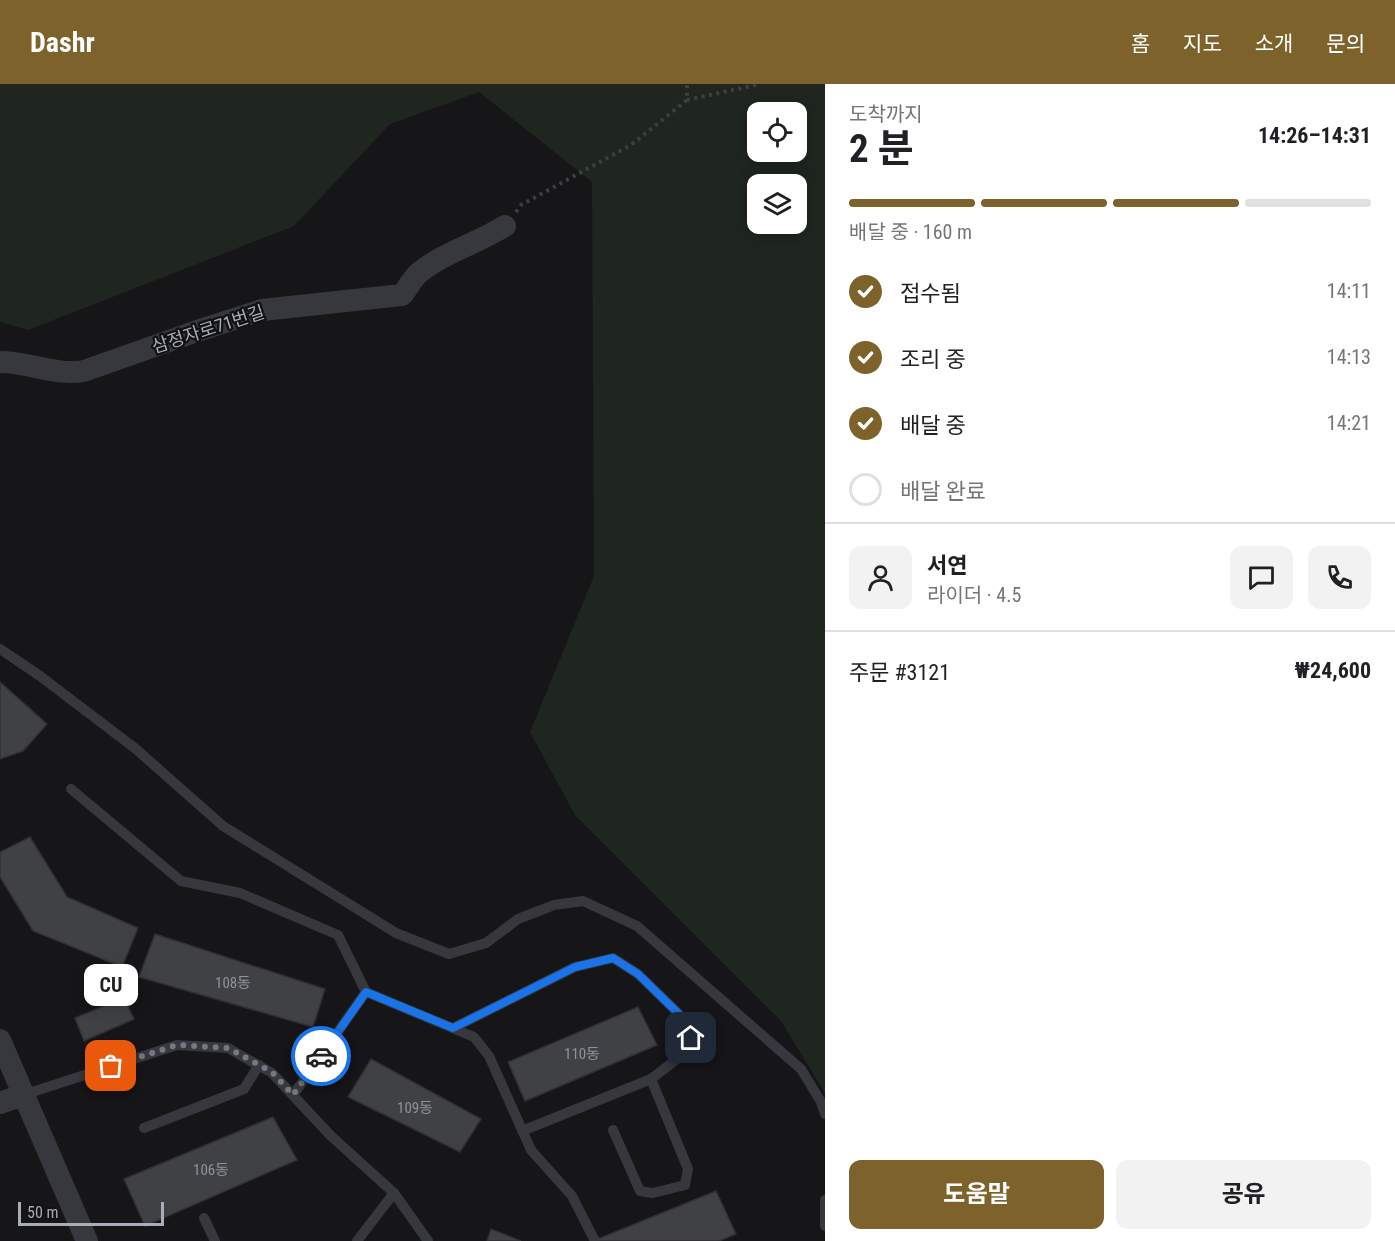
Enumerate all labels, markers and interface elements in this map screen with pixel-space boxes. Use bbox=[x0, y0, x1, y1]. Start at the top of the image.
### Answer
text: Dashr bbox=[30, 26, 95, 59]
text: 홈 bbox=[1131, 32, 1150, 56]
text: 지도 bbox=[1183, 32, 1222, 56]
text: 소개 bbox=[1255, 32, 1293, 56]
text: 문의 bbox=[1326, 32, 1365, 56]
map controls bbox=[747, 102, 807, 234]
button: locate bbox=[747, 102, 807, 162]
text: 도착까지 bbox=[849, 102, 923, 126]
text: 14:26–14:31 bbox=[1258, 123, 1371, 148]
text: 2 분 bbox=[849, 126, 914, 172]
button: layers bbox=[747, 174, 807, 234]
text: 배달 중 · 160 m bbox=[849, 220, 972, 244]
icon: check bbox=[849, 275, 882, 308]
text: 14:11 bbox=[1327, 279, 1371, 303]
text: 접수됨 bbox=[900, 281, 961, 306]
street label: 삼정자로71번길 bbox=[149, 301, 267, 357]
icon: check bbox=[849, 341, 882, 374]
text: 14:13 bbox=[1327, 345, 1371, 369]
text: 조리 중 bbox=[900, 347, 966, 372]
icon: check bbox=[849, 407, 882, 440]
text: 14:21 bbox=[1327, 411, 1371, 435]
text: 배달 중 bbox=[900, 413, 966, 438]
text: 배달 완료 bbox=[900, 479, 986, 504]
button: person bbox=[849, 546, 912, 609]
button: chat bbox=[1230, 546, 1293, 609]
button: phone bbox=[1308, 546, 1371, 609]
text: 서연 bbox=[927, 553, 967, 578]
text: 라이더 · 4.5 bbox=[927, 583, 1021, 607]
text: ₩24,600 bbox=[1295, 658, 1371, 683]
text: 주문 #3121 bbox=[849, 660, 950, 685]
callout: CU bbox=[84, 964, 138, 1006]
text: CU bbox=[100, 973, 122, 997]
house number: 108동 bbox=[215, 974, 251, 992]
pin bbox=[665, 1012, 716, 1063]
icon: home bbox=[674, 1021, 707, 1054]
courier bbox=[291, 1026, 351, 1086]
pin bbox=[85, 1040, 136, 1091]
icon: car bbox=[305, 1040, 338, 1073]
house number: 110동 bbox=[564, 1045, 600, 1063]
icon: bag bbox=[94, 1049, 127, 1082]
house number: 109동 bbox=[397, 1099, 433, 1117]
button: 도움말 bbox=[849, 1160, 1104, 1229]
button: 공유 bbox=[1116, 1160, 1371, 1229]
house number: 106동 bbox=[193, 1161, 229, 1179]
scale bar bbox=[18, 1199, 164, 1226]
text: 50 m bbox=[27, 1203, 59, 1222]

